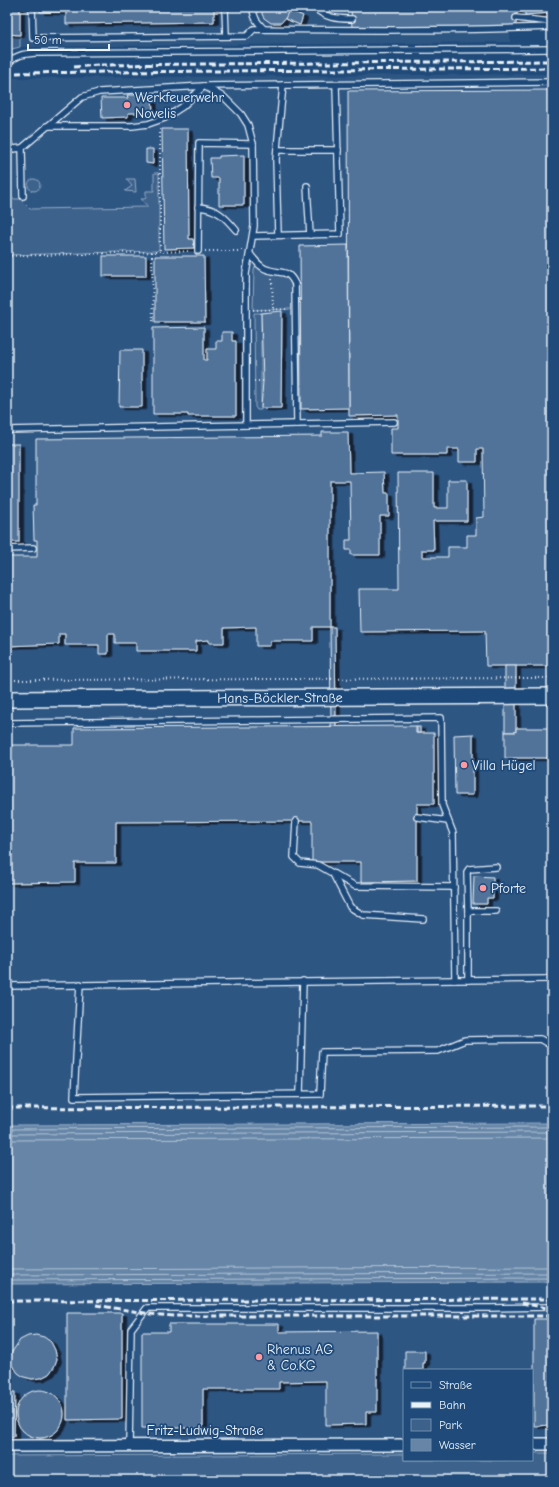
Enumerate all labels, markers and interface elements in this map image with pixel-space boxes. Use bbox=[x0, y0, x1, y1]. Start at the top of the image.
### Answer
scale bar bbox=[28, 26, 109, 52]
text: 50 m bbox=[34, 33, 62, 47]
place label: Werkfeuerwehr Novelis bbox=[135, 89, 225, 122]
marker: Werkfeuerwehr Novelis bbox=[122, 100, 132, 110]
street label: Hans-Böckler-Straße bbox=[217, 689, 343, 707]
place label: Villa Hügel bbox=[472, 757, 536, 774]
marker: Villa Hügel bbox=[459, 760, 469, 770]
place label: Pforte bbox=[491, 880, 526, 897]
marker: Pforte bbox=[478, 883, 488, 893]
place label: Rhenus AG & Co.KG bbox=[267, 1341, 333, 1374]
marker: Rhenus AG & Co.KG bbox=[254, 1352, 264, 1362]
legend bbox=[403, 1369, 533, 1461]
text: Straße bbox=[439, 1378, 472, 1392]
text: Bahn bbox=[439, 1398, 466, 1412]
text: Park bbox=[439, 1418, 462, 1432]
street label: Fritz-Ludwig-Straße bbox=[146, 1422, 264, 1439]
text: Wasser bbox=[439, 1438, 476, 1452]

